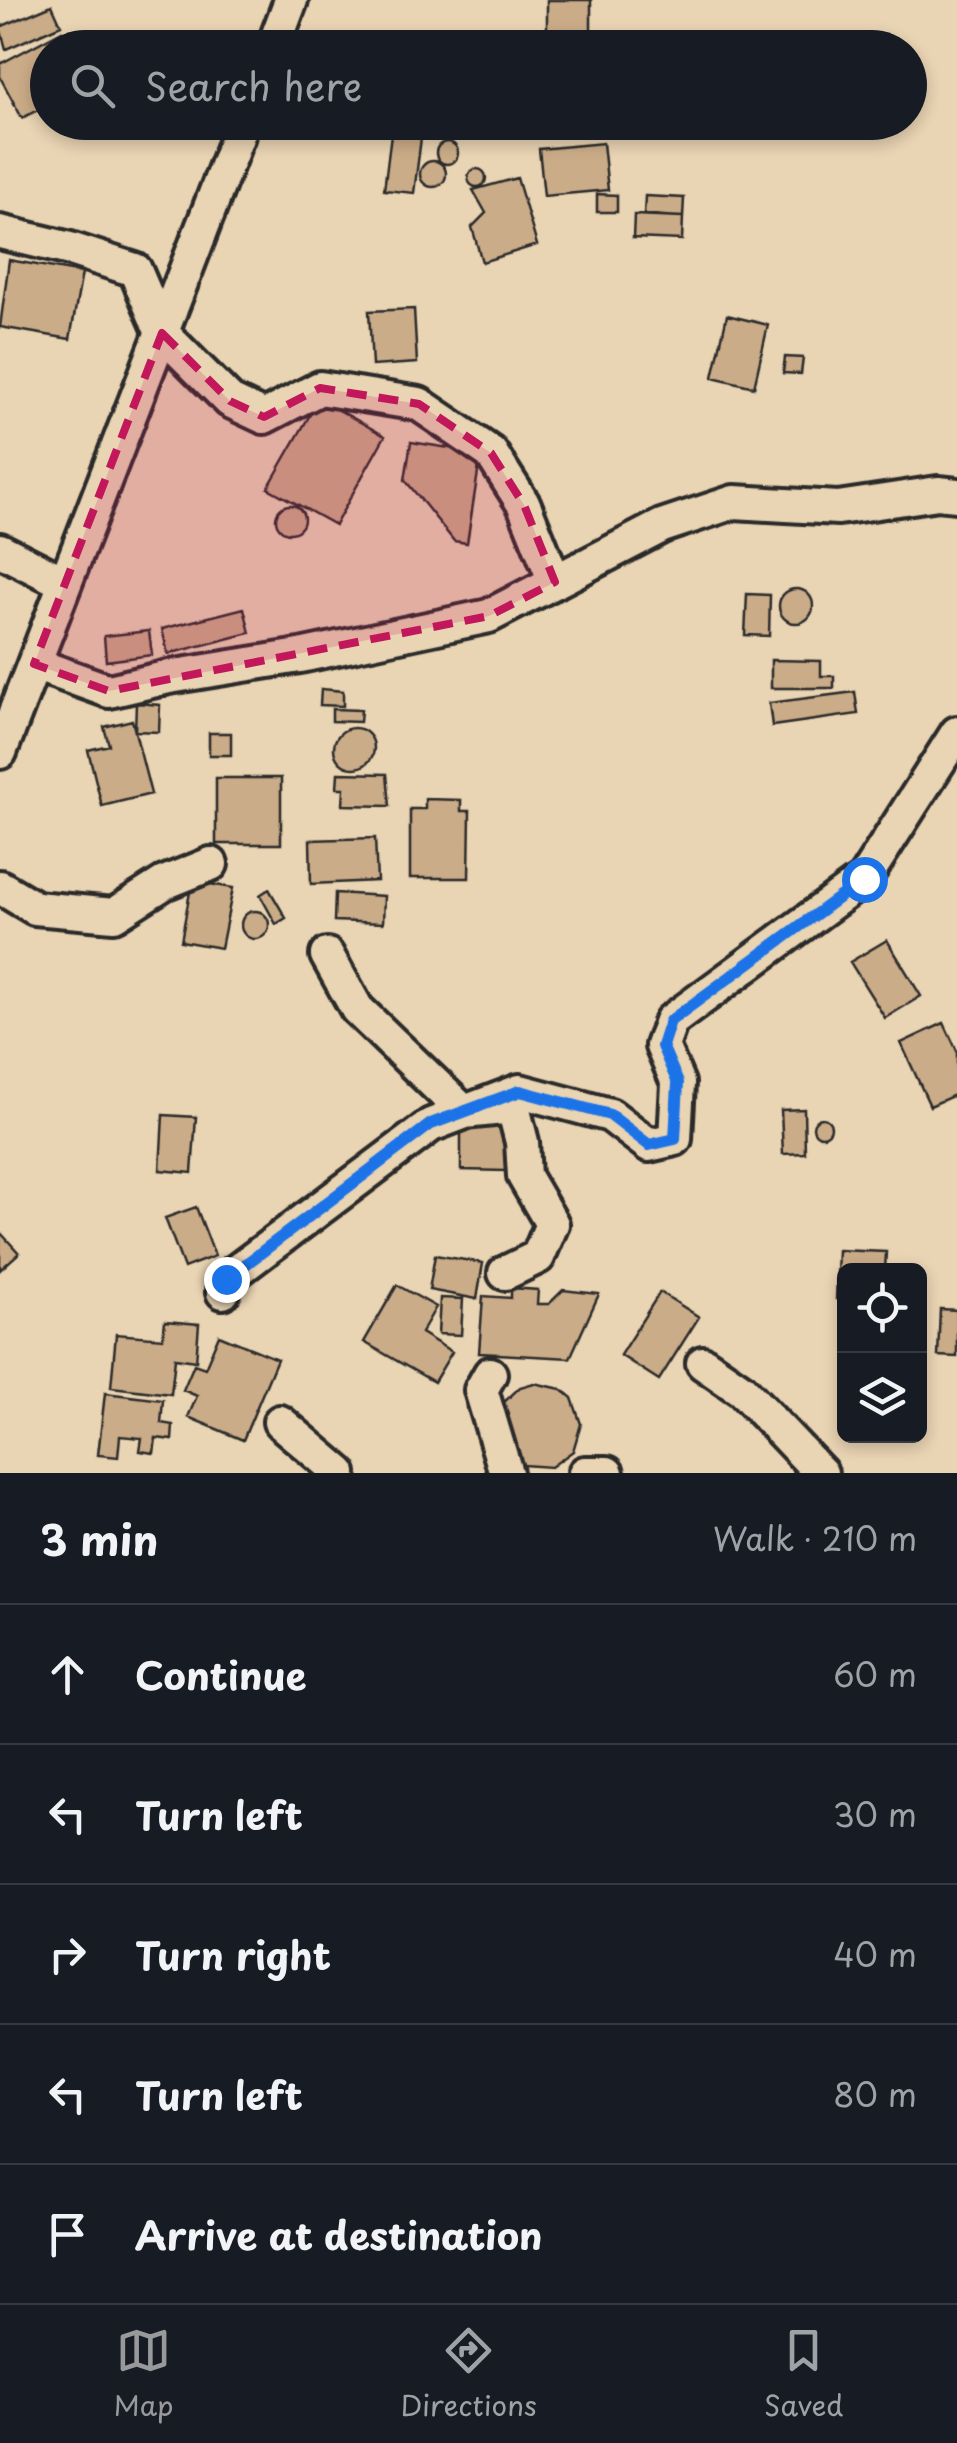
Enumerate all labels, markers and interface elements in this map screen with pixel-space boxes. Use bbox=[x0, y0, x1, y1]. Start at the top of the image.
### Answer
search box bbox=[30, 30, 927, 140]
text: Search here bbox=[145, 57, 362, 114]
icon: search bbox=[65, 58, 120, 113]
route start bbox=[842, 857, 888, 903]
route end bbox=[204, 1257, 250, 1303]
map controls bbox=[837, 1263, 927, 1443]
button: locate bbox=[837, 1263, 927, 1353]
button: layers bbox=[837, 1353, 927, 1443]
text: 3 min bbox=[40, 1507, 158, 1570]
text: Walk · 210 m bbox=[713, 1514, 917, 1562]
text: Continue bbox=[135, 1646, 306, 1703]
icon: ahead bbox=[40, 1647, 95, 1702]
text: 60 m bbox=[833, 1650, 917, 1698]
text: Turn left bbox=[135, 1786, 303, 1843]
icon: left bbox=[40, 1787, 95, 1842]
text: 30 m bbox=[833, 1790, 917, 1838]
text: Turn right bbox=[135, 1926, 331, 1983]
icon: right bbox=[40, 1927, 95, 1982]
text: 40 m bbox=[833, 1930, 917, 1978]
text: Turn left bbox=[135, 2066, 303, 2123]
icon: left bbox=[40, 2067, 95, 2122]
text: 80 m bbox=[833, 2070, 917, 2118]
text: Arrive at destination bbox=[135, 2206, 543, 2263]
icon: arrive bbox=[40, 2207, 95, 2262]
tab: Map bbox=[114, 2323, 173, 2426]
tab: Directions bbox=[401, 2323, 537, 2426]
tab: Saved bbox=[764, 2323, 843, 2426]

